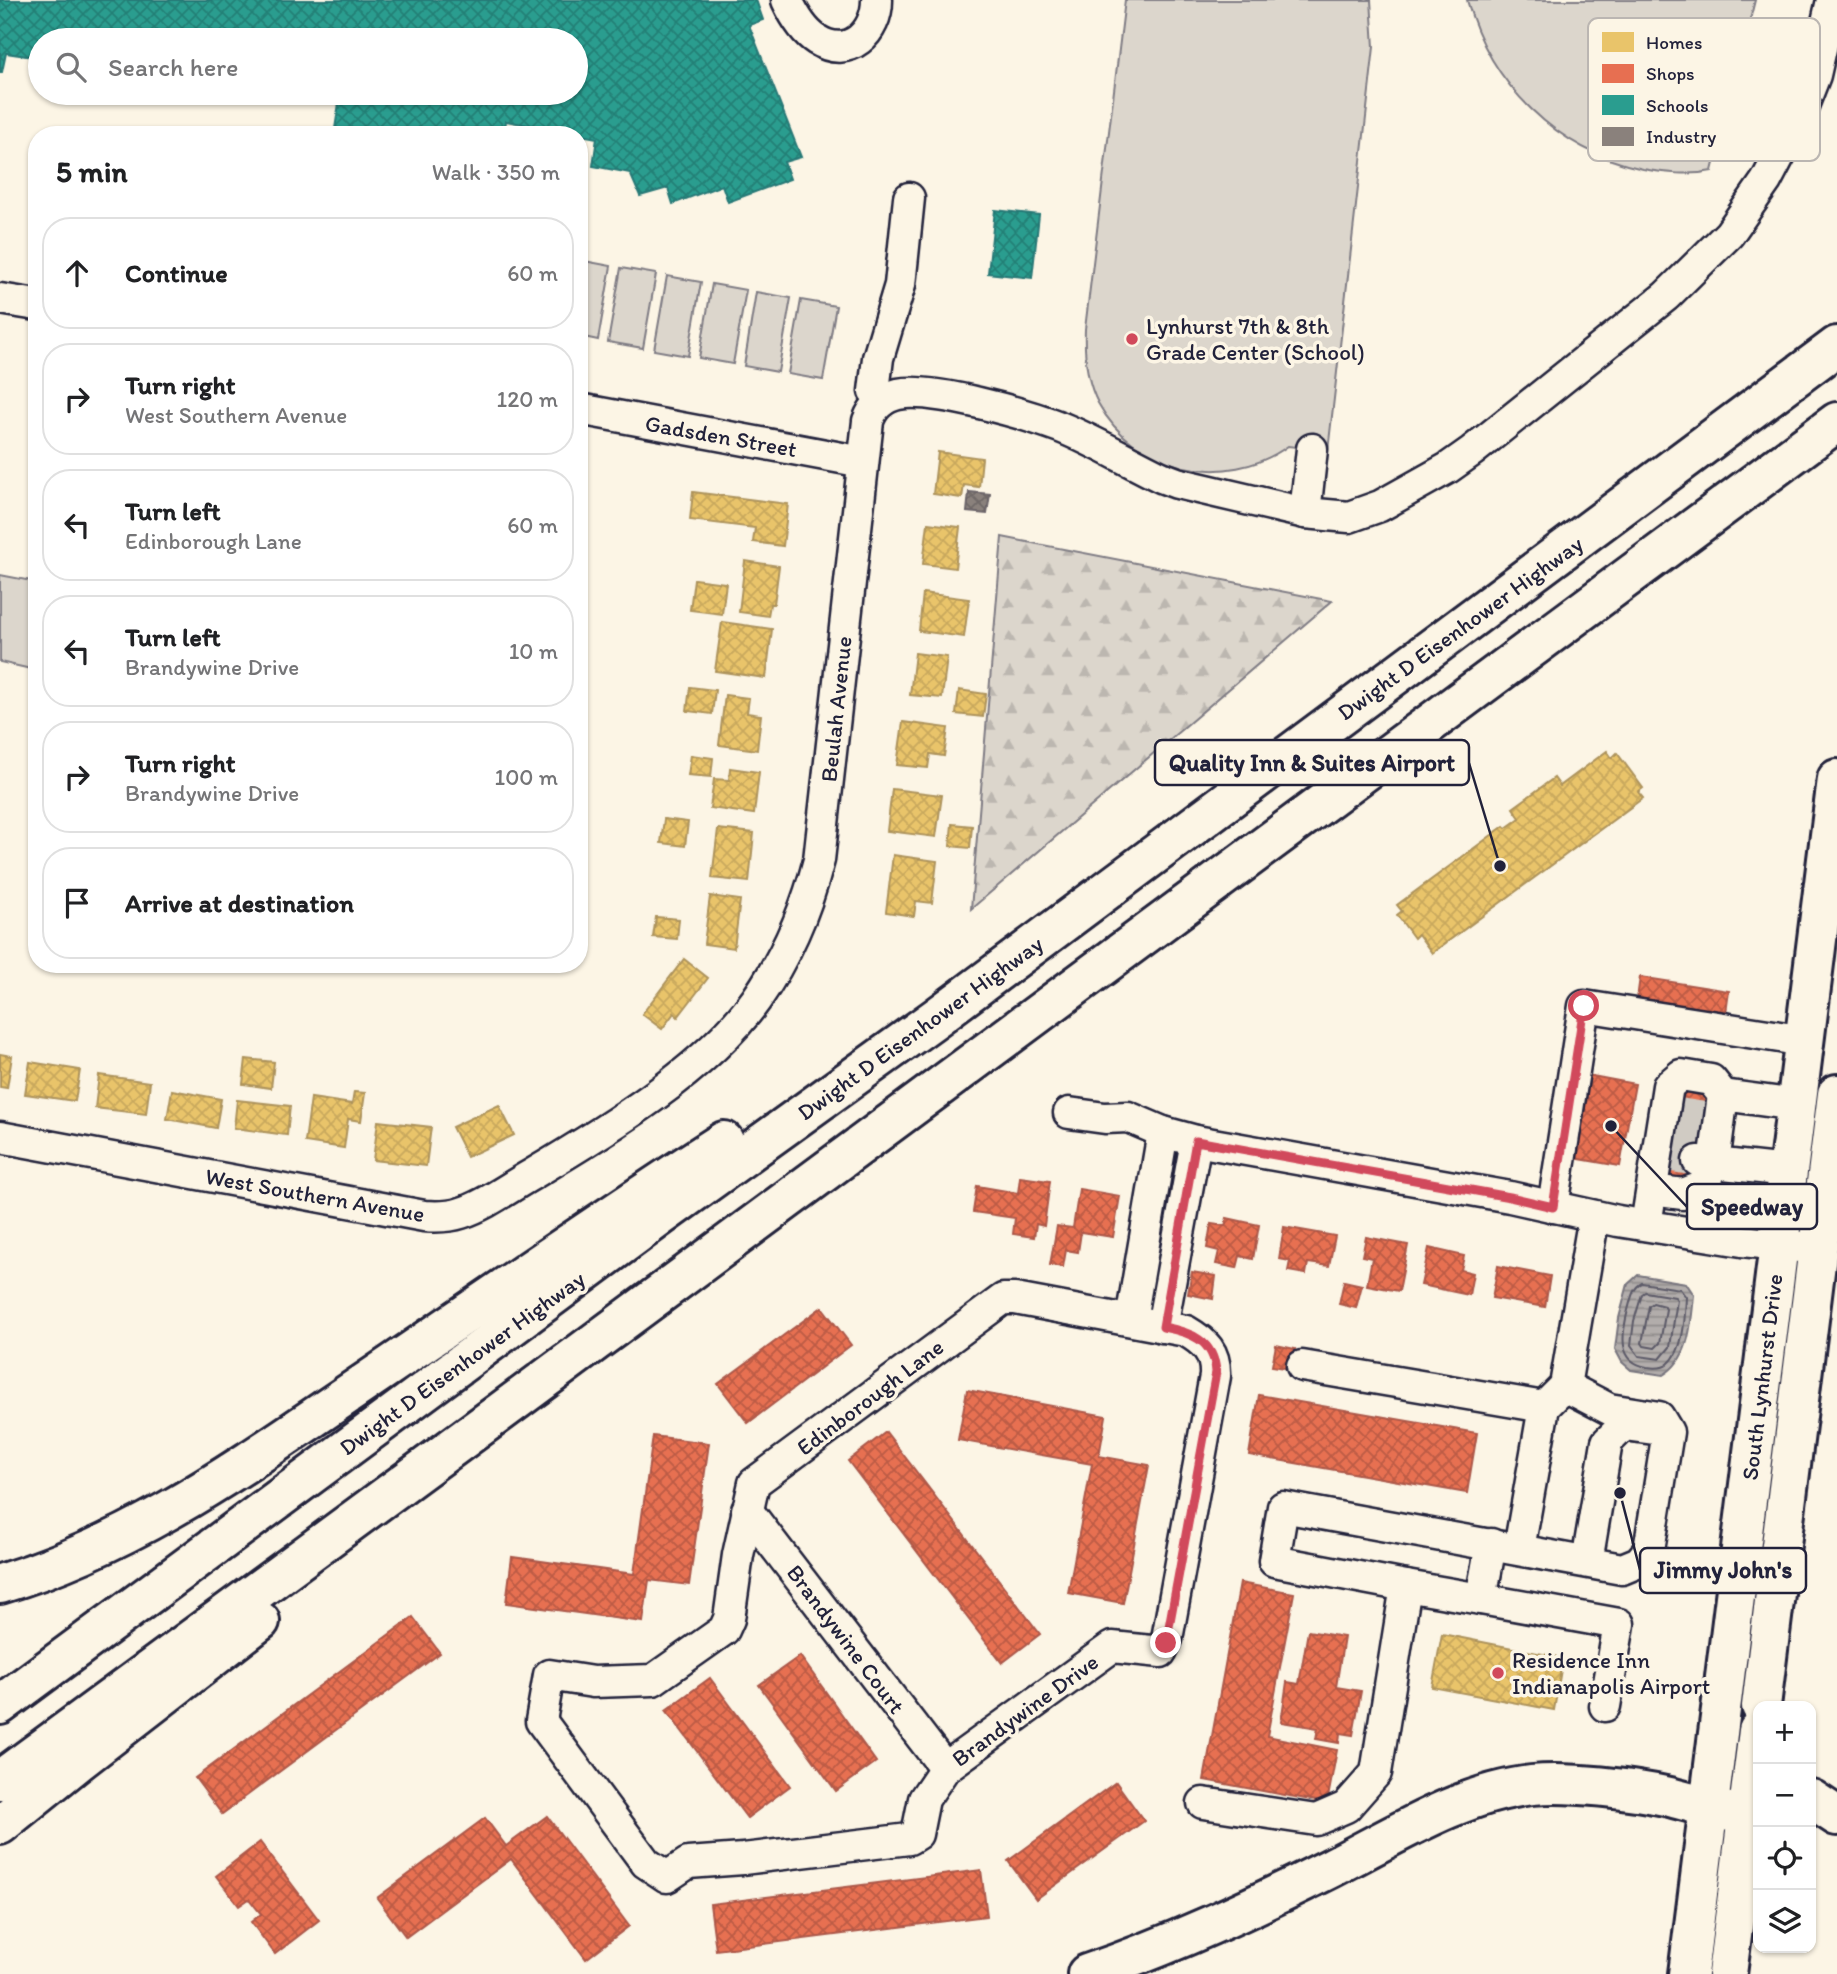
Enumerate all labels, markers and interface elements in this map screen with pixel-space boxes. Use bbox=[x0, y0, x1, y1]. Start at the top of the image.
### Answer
legend bbox=[1588, 18, 1820, 161]
search box bbox=[28, 28, 588, 105]
text: Homes bbox=[1646, 31, 1702, 54]
icon: search bbox=[52, 48, 90, 86]
text: Search here bbox=[108, 51, 238, 83]
text: Shops bbox=[1646, 62, 1695, 85]
text: Schools bbox=[1646, 94, 1709, 117]
text: Industry bbox=[1646, 125, 1716, 148]
text: 5 min bbox=[56, 153, 127, 190]
text: Walk · 350 m bbox=[432, 158, 560, 186]
icon: ahead bbox=[58, 254, 96, 292]
text: Continue bbox=[125, 257, 228, 289]
text: 60 m bbox=[507, 259, 558, 287]
place label: Lynhurst 7th & 8th Grade Center (School) bbox=[1146, 312, 1365, 366]
marker: Lynhurst 7th & 8th Grade Center (School) bbox=[1124, 331, 1140, 347]
text: Turn right bbox=[125, 369, 236, 401]
icon: right bbox=[58, 380, 96, 418]
text: 120 m bbox=[497, 385, 558, 413]
text: West Southern Avenue bbox=[125, 401, 347, 429]
street label: Gadsden Street bbox=[643, 409, 799, 463]
text: Turn left bbox=[125, 495, 221, 527]
icon: left bbox=[58, 506, 96, 544]
text: 60 m bbox=[507, 511, 558, 539]
text: Edinborough Lane bbox=[125, 527, 302, 555]
street label: Dwight D Eisenhower Highway bbox=[1332, 529, 1588, 726]
text: Turn left bbox=[125, 621, 221, 653]
icon: left bbox=[58, 632, 96, 670]
street label: Beulah Avenue bbox=[814, 635, 858, 783]
text: 10 m bbox=[509, 637, 558, 665]
text: Brandywine Drive bbox=[125, 653, 299, 681]
callout: Quality Inn & Suites Airport bbox=[1155, 740, 1469, 785]
text: Turn right bbox=[125, 747, 236, 779]
text: Quality Inn & Suites Airport bbox=[1169, 748, 1455, 778]
icon: right bbox=[58, 758, 96, 796]
text: 100 m bbox=[494, 763, 558, 791]
text: Brandywine Drive bbox=[125, 779, 299, 807]
icon: arrive bbox=[58, 884, 96, 922]
text: Arrive at destination bbox=[125, 887, 354, 919]
street label: Dwight D Eisenhower Highway bbox=[792, 929, 1048, 1126]
route start bbox=[1568, 990, 1599, 1021]
street label: West Southern Avenue bbox=[203, 1162, 427, 1228]
callout: Speedway bbox=[1687, 1184, 1817, 1229]
text: Speedway bbox=[1701, 1192, 1804, 1222]
street label: Dwight D Eisenhower Highway bbox=[334, 1264, 590, 1461]
street label: South Lynhurst Drive bbox=[1735, 1272, 1789, 1482]
street label: Edinborough Lane bbox=[791, 1333, 949, 1461]
callout: Jimmy John's bbox=[1640, 1548, 1806, 1593]
text: Jimmy John's bbox=[1653, 1555, 1792, 1585]
street label: Brandywine Court bbox=[781, 1559, 911, 1719]
route end bbox=[1150, 1627, 1181, 1658]
place label: Residence Inn Indianapolis Airport bbox=[1512, 1646, 1711, 1700]
street label: Brandywine Drive bbox=[946, 1647, 1104, 1773]
marker: Residence Inn Indianapolis Airport bbox=[1490, 1665, 1506, 1681]
map controls bbox=[1753, 1701, 1816, 1953]
button: + bbox=[1753, 1701, 1816, 1764]
button: − bbox=[1753, 1764, 1816, 1827]
button: locate bbox=[1753, 1827, 1816, 1890]
button: layers bbox=[1753, 1890, 1816, 1953]

